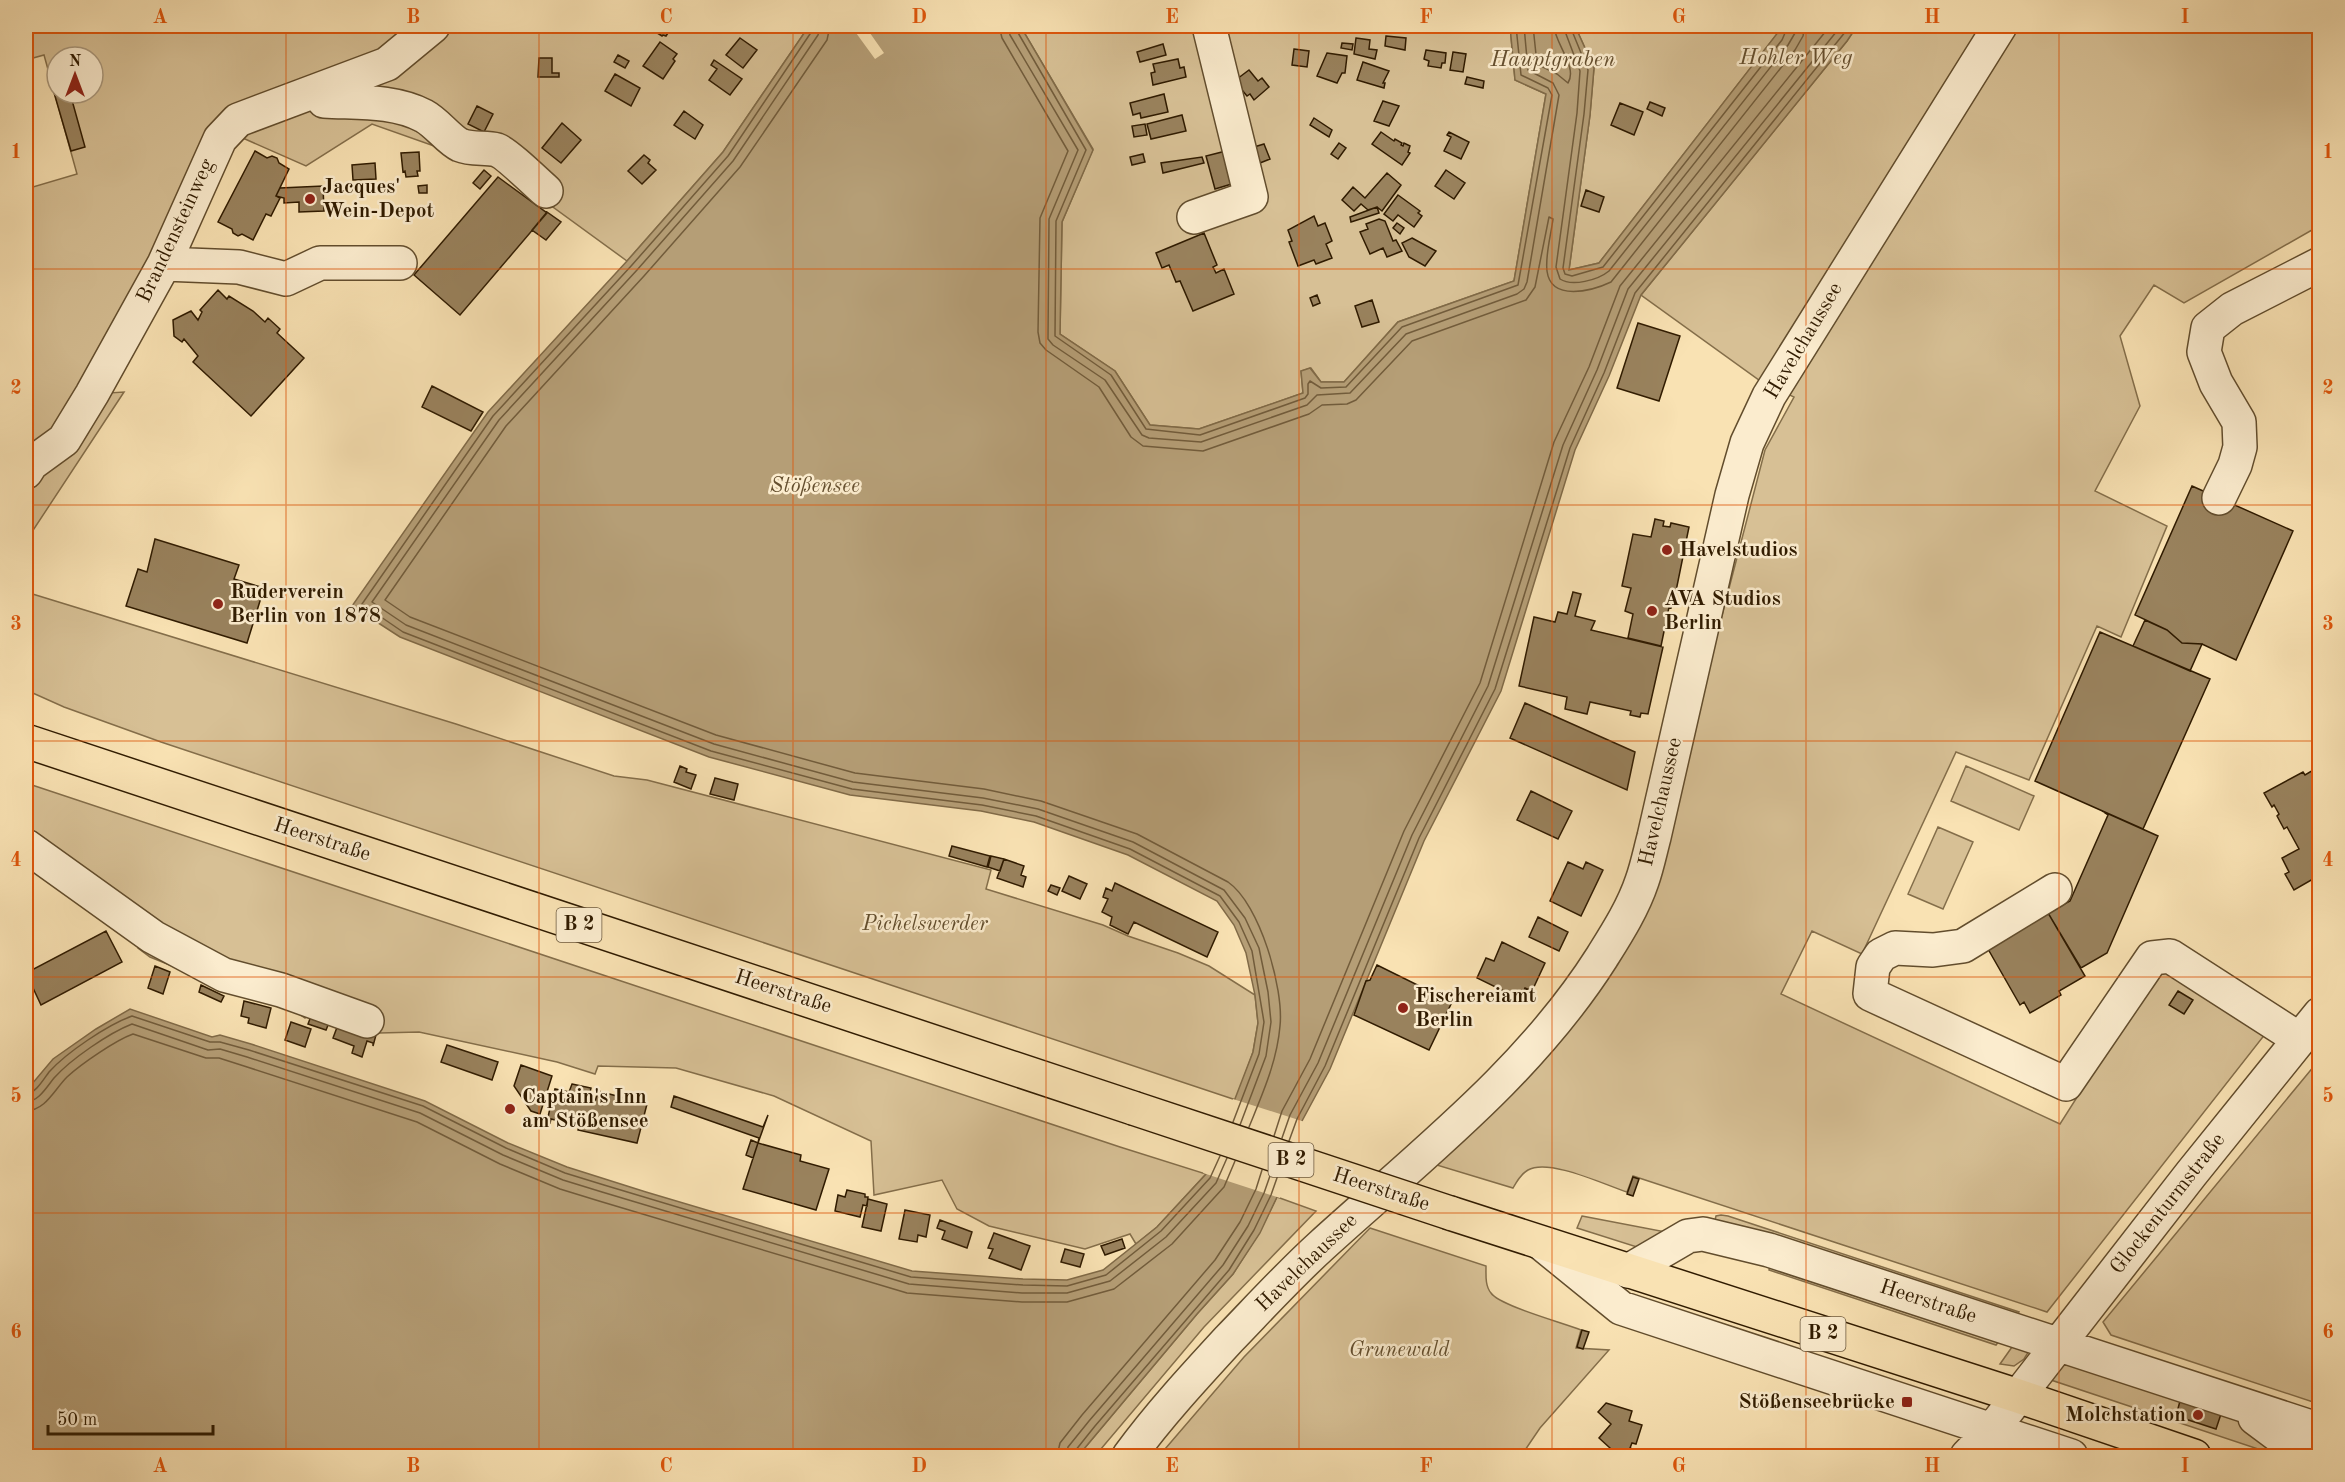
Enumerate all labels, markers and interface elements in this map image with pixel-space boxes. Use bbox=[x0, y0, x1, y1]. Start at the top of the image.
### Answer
text: A bbox=[152, 8, 168, 28]
text: B bbox=[406, 8, 420, 28]
text: C bbox=[659, 8, 673, 28]
text: D bbox=[911, 8, 927, 28]
text: E bbox=[1165, 8, 1179, 28]
text: F bbox=[1419, 8, 1433, 28]
text: G bbox=[1672, 8, 1686, 28]
text: H bbox=[1924, 8, 1940, 28]
text: I bbox=[2181, 8, 2189, 28]
north arrow bbox=[45, 45, 105, 105]
water label: Hohler Weg bbox=[1738, 47, 1853, 69]
water label: Hauptgraben bbox=[1490, 49, 1616, 71]
text: N bbox=[69, 54, 82, 70]
text: 1 bbox=[10, 143, 22, 163]
text: 1 bbox=[2322, 143, 2334, 163]
street label: Brandensteinweg bbox=[133, 155, 219, 306]
place label: Jacques' Wein-Depot bbox=[322, 177, 435, 222]
marker: Jacques' Wein-Depot bbox=[303, 192, 317, 206]
street label: Havelchaussee bbox=[1761, 279, 1847, 403]
text: 2 bbox=[10, 379, 22, 399]
text: 2 bbox=[2322, 379, 2334, 399]
water label: Stößensee bbox=[770, 475, 860, 497]
place label: Havelstudios bbox=[1679, 540, 1798, 561]
marker: Havelstudios bbox=[1660, 543, 1674, 557]
place label: Ruderverein Berlin von 1878 bbox=[230, 582, 381, 627]
place label: AVA Studios Berlin bbox=[1664, 589, 1781, 634]
marker: Ruderverein Berlin von 1878 bbox=[211, 597, 225, 611]
marker: AVA Studios Berlin bbox=[1645, 604, 1659, 618]
text: 3 bbox=[10, 615, 22, 635]
text: 3 bbox=[2322, 615, 2334, 635]
street label: Havelchaussee bbox=[1636, 736, 1686, 868]
street label: Heerstraße bbox=[271, 814, 373, 866]
text: 4 bbox=[10, 851, 22, 871]
text: 4 bbox=[2322, 851, 2334, 871]
road number: B 2 bbox=[556, 908, 602, 942]
park label: Pichelswerder bbox=[861, 914, 989, 935]
street label: Heerstraße bbox=[732, 966, 834, 1018]
place label: Fischereiamt Berlin bbox=[1415, 986, 1537, 1031]
marker: Fischereiamt Berlin bbox=[1396, 1001, 1410, 1015]
text: 5 bbox=[10, 1086, 22, 1107]
text: 5 bbox=[2322, 1086, 2334, 1107]
place label: Captain's Inn am Stößensee bbox=[522, 1087, 649, 1132]
marker: Captain's Inn am Stößensee bbox=[503, 1102, 517, 1116]
street label: Glockenturmstraße bbox=[2107, 1130, 2229, 1278]
road number: B 2 bbox=[1268, 1143, 1314, 1177]
street label: Heerstraße bbox=[1330, 1164, 1432, 1216]
street label: Havelchaussee bbox=[1252, 1210, 1362, 1316]
street label: Heerstraße bbox=[1877, 1276, 1979, 1328]
road number: B 2 bbox=[1800, 1317, 1846, 1351]
text: 6 bbox=[10, 1323, 22, 1343]
text: 6 bbox=[2322, 1323, 2334, 1343]
park label: Grunewald bbox=[1349, 1340, 1450, 1361]
place label: Stößenseebrücke bbox=[1738, 1392, 1895, 1413]
marker: Stößenseebrücke bbox=[1900, 1395, 1914, 1409]
scale bar bbox=[48, 1398, 213, 1436]
place label: Molchstation bbox=[2065, 1405, 2186, 1426]
marker: Molchstation bbox=[2191, 1408, 2205, 1422]
text: 50 m bbox=[57, 1411, 97, 1429]
text: A bbox=[152, 1457, 168, 1477]
text: B bbox=[406, 1457, 420, 1477]
text: C bbox=[659, 1457, 673, 1477]
text: D bbox=[911, 1457, 927, 1477]
text: E bbox=[1165, 1457, 1179, 1477]
text: F bbox=[1419, 1457, 1433, 1477]
text: G bbox=[1672, 1457, 1686, 1477]
text: H bbox=[1924, 1457, 1940, 1477]
text: I bbox=[2181, 1457, 2189, 1477]

